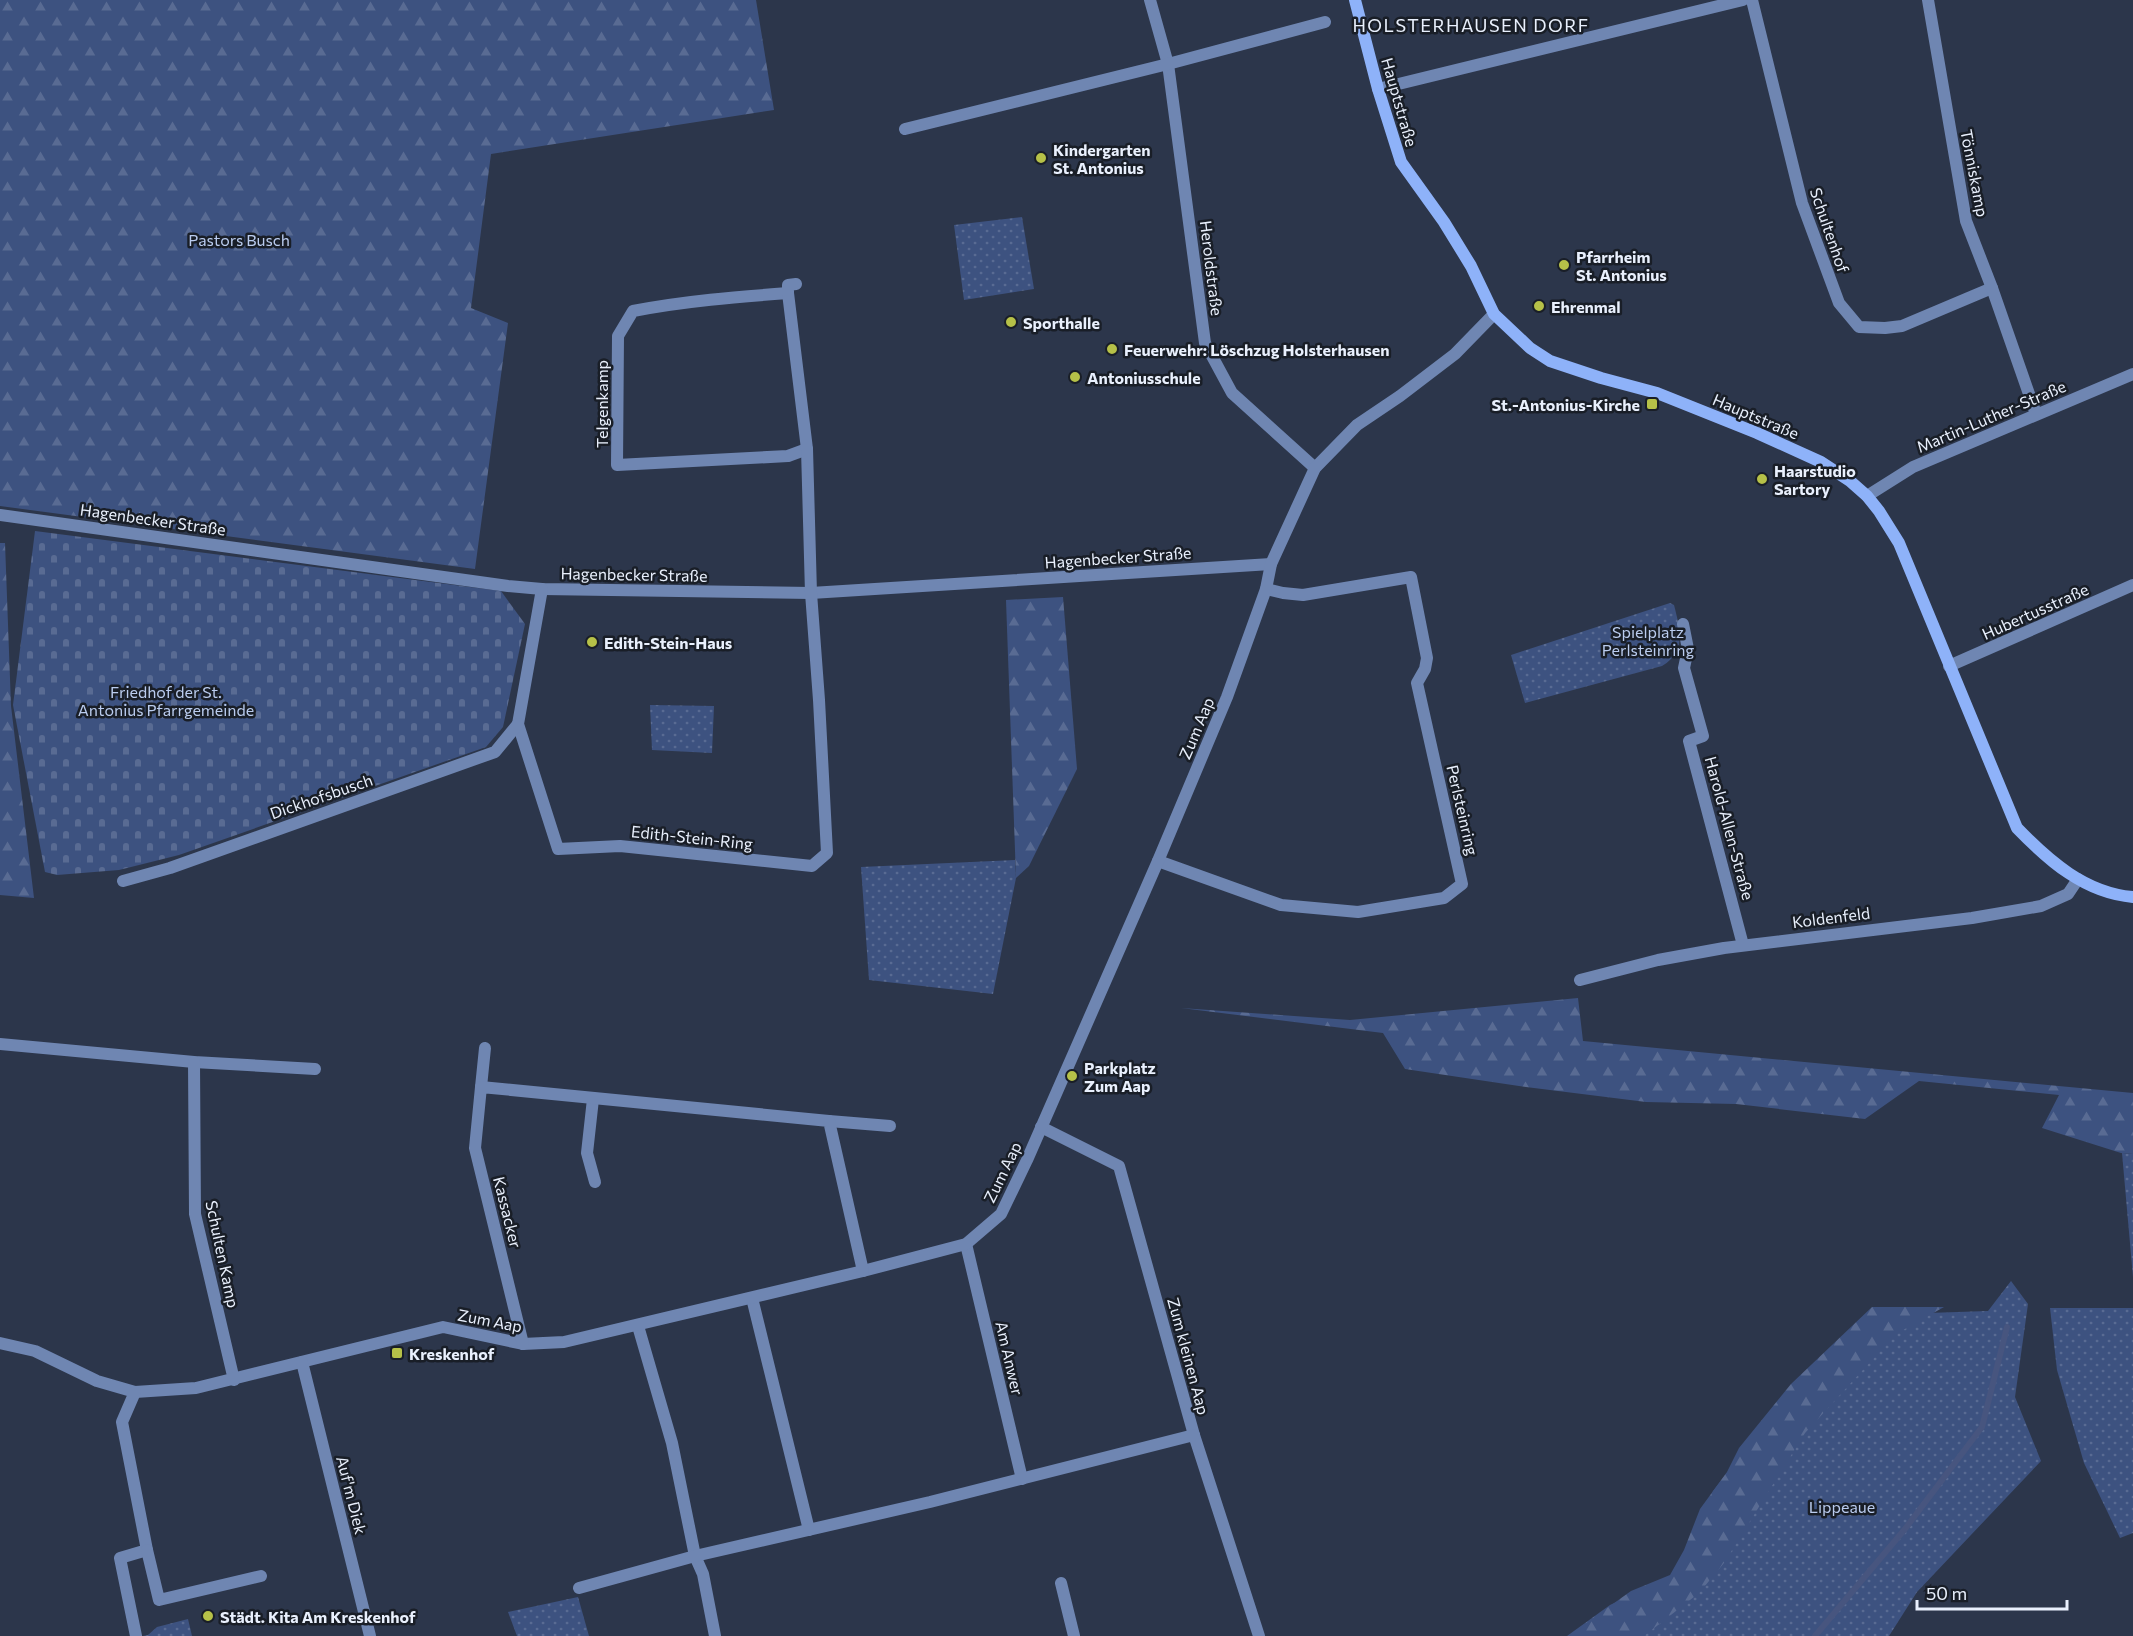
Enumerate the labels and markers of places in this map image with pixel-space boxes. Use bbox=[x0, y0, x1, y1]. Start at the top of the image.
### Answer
place label: Kindergarten St. Antonius bbox=[1053, 140, 1150, 177]
marker: Kindergarten St. Antonius bbox=[1034, 151, 1048, 165]
place label: Pfarrheim St. Antonius bbox=[1576, 247, 1667, 284]
marker: Pfarrheim St. Antonius bbox=[1557, 258, 1571, 272]
place label: Ehrenmal bbox=[1551, 297, 1621, 316]
marker: Ehrenmal bbox=[1532, 299, 1546, 313]
place label: Sporthalle bbox=[1023, 313, 1100, 332]
marker: Sporthalle bbox=[1004, 315, 1018, 329]
place label: Feuerwehr: Löschzug Holsterhausen bbox=[1124, 340, 1389, 359]
marker: Feuerwehr: Löschzug Holsterhausen bbox=[1105, 342, 1119, 356]
place label: Antoniusschule bbox=[1087, 368, 1201, 387]
marker: Antoniusschule bbox=[1068, 370, 1082, 384]
place label: St.-Antonius-Kirche bbox=[1491, 395, 1640, 414]
marker: St.-Antonius-Kirche bbox=[1645, 397, 1659, 411]
place label: Haarstudio Sartory bbox=[1774, 461, 1856, 498]
marker: Haarstudio Sartory bbox=[1755, 472, 1769, 486]
place label: Edith-Stein-Haus bbox=[604, 633, 732, 652]
marker: Edith-Stein-Haus bbox=[585, 635, 599, 649]
place label: Parkplatz Zum Aap bbox=[1084, 1058, 1156, 1095]
marker: Parkplatz Zum Aap bbox=[1065, 1069, 1079, 1083]
place label: Kreskenhof bbox=[409, 1344, 495, 1363]
marker: Kreskenhof bbox=[390, 1346, 404, 1360]
place label: Städt. Kita Am Kreskenhof bbox=[220, 1607, 416, 1626]
marker: Städt. Kita Am Kreskenhof bbox=[201, 1609, 215, 1623]

